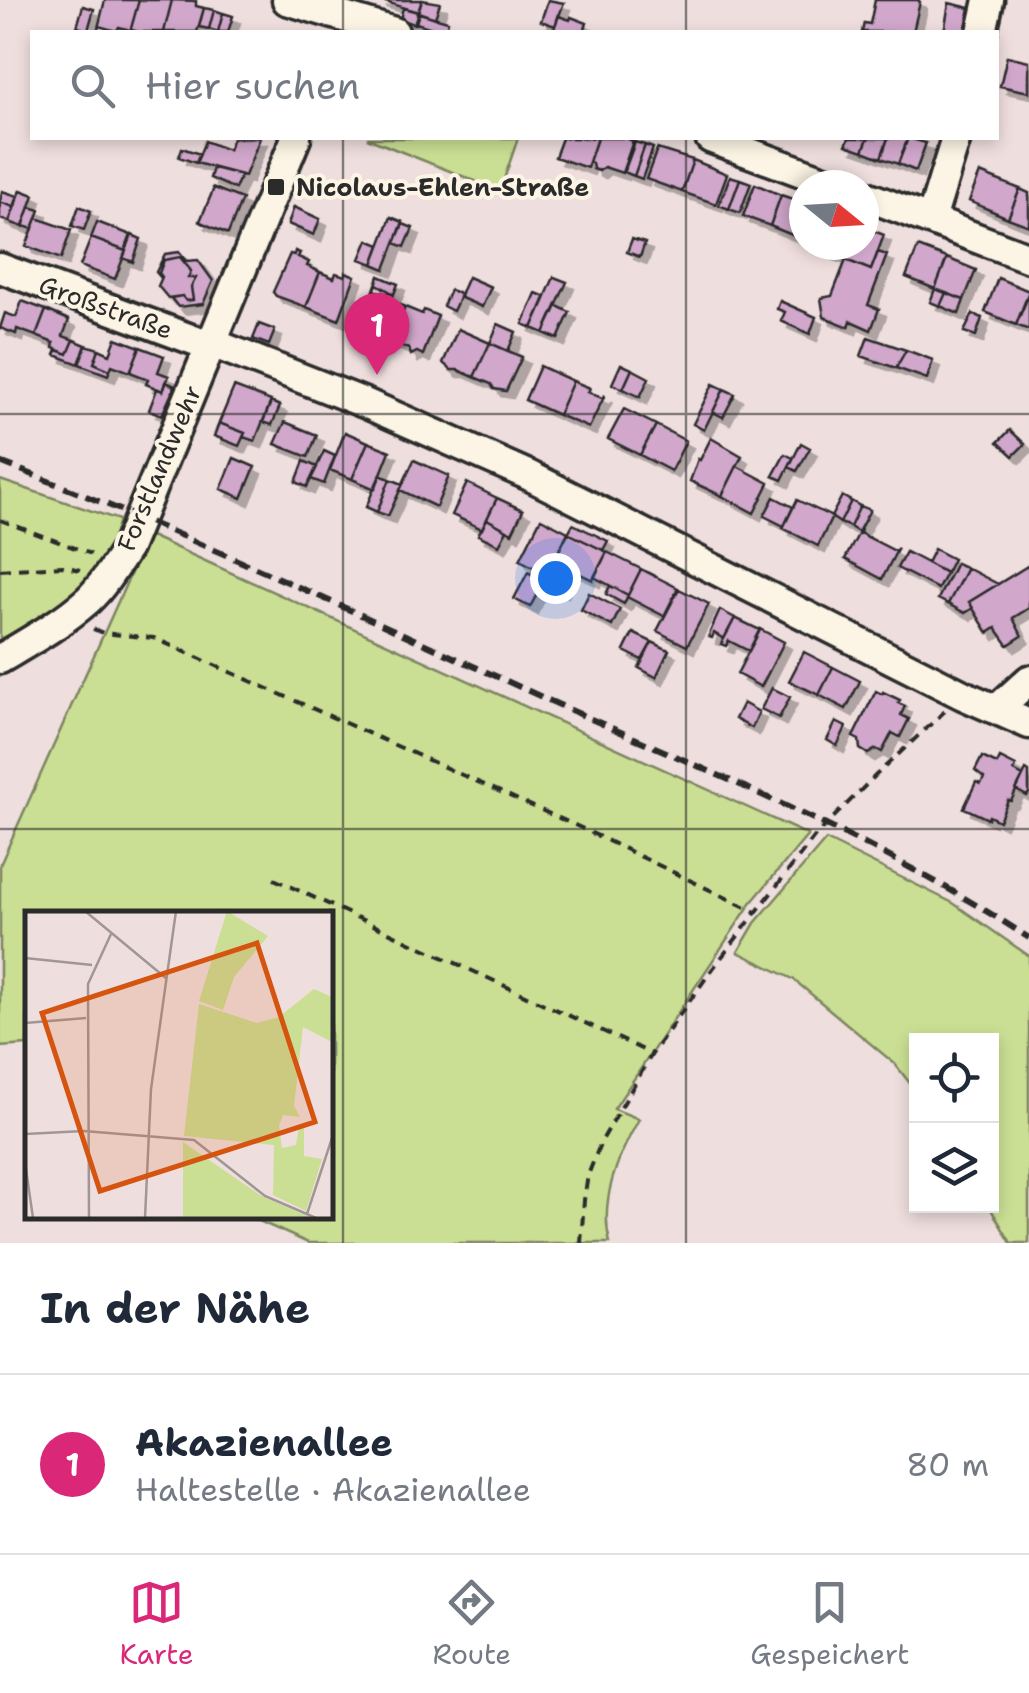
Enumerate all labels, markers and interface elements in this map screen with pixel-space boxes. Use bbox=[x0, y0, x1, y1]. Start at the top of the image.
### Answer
search box bbox=[30, 30, 999, 140]
icon: search bbox=[65, 58, 120, 113]
text: Hier suchen bbox=[145, 60, 360, 111]
place label: Nicolaus-Ehlen-Straße bbox=[296, 170, 589, 204]
north arrow bbox=[789, 170, 879, 260]
marker: Nicolaus-Ehlen-Straße bbox=[265, 176, 287, 198]
street label: Großstraße bbox=[35, 267, 177, 347]
pin: 1 bbox=[344, 292, 410, 375]
street label: Forstlandwehr bbox=[109, 380, 209, 556]
your location bbox=[530, 553, 581, 604]
inset map bbox=[25, 911, 332, 1218]
map controls bbox=[909, 1033, 999, 1213]
button: locate bbox=[909, 1033, 999, 1123]
button: layers bbox=[909, 1123, 999, 1213]
text: In der Nähe bbox=[40, 1280, 310, 1336]
text: Akazienallee bbox=[135, 1417, 393, 1468]
text: 1 bbox=[65, 1443, 80, 1486]
text: 80 m bbox=[906, 1443, 989, 1486]
text: Haltestelle · Akazienallee bbox=[135, 1468, 531, 1511]
tab: Karte bbox=[119, 1575, 193, 1673]
tab: Route bbox=[432, 1575, 511, 1673]
tab: Gespeichert bbox=[750, 1575, 910, 1673]

